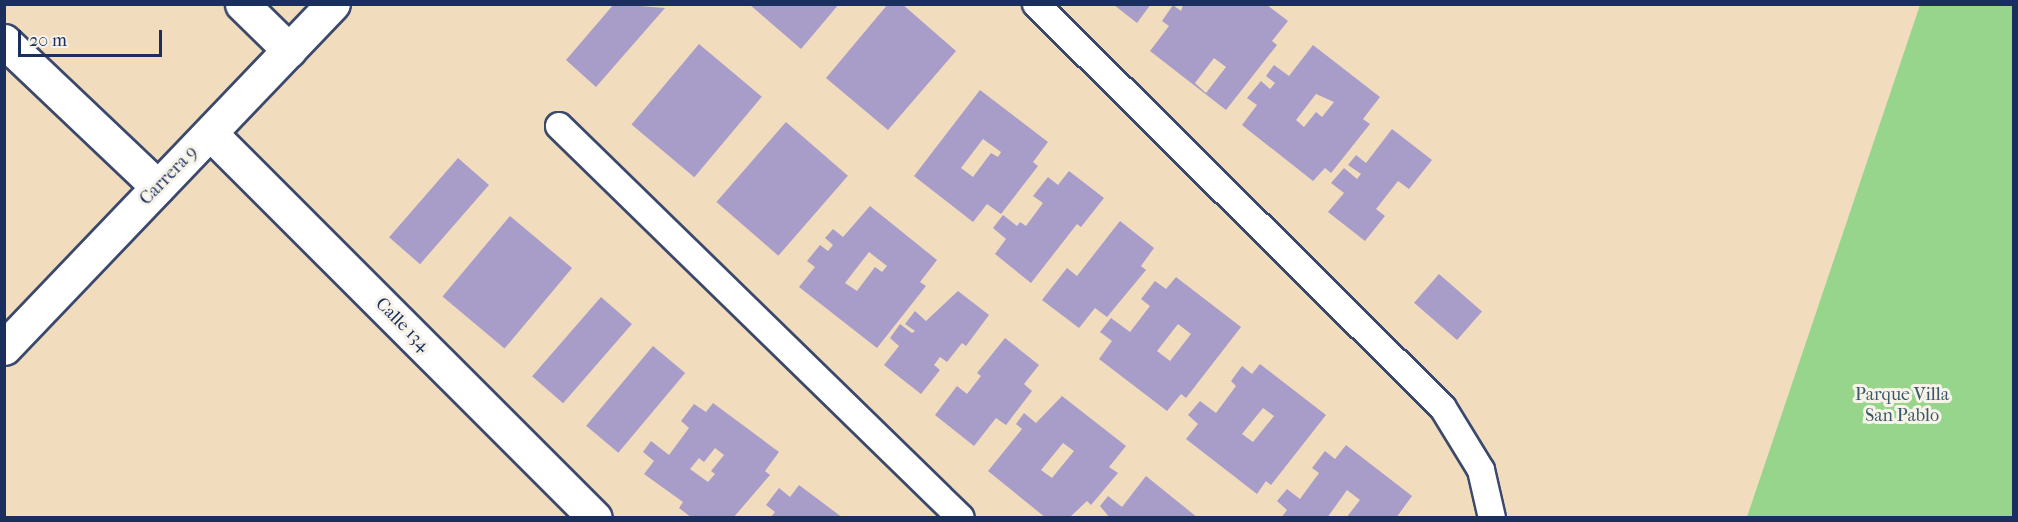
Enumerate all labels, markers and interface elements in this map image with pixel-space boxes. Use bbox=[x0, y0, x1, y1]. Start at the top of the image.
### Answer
scale bar bbox=[21, 18, 165, 56]
text: 20 m bbox=[29, 30, 67, 51]
street label: Carrera 9 bbox=[136, 142, 202, 210]
street label: Calle 134 bbox=[371, 294, 433, 356]
park label: Parque Villa San Pablo bbox=[1855, 385, 1949, 428]

